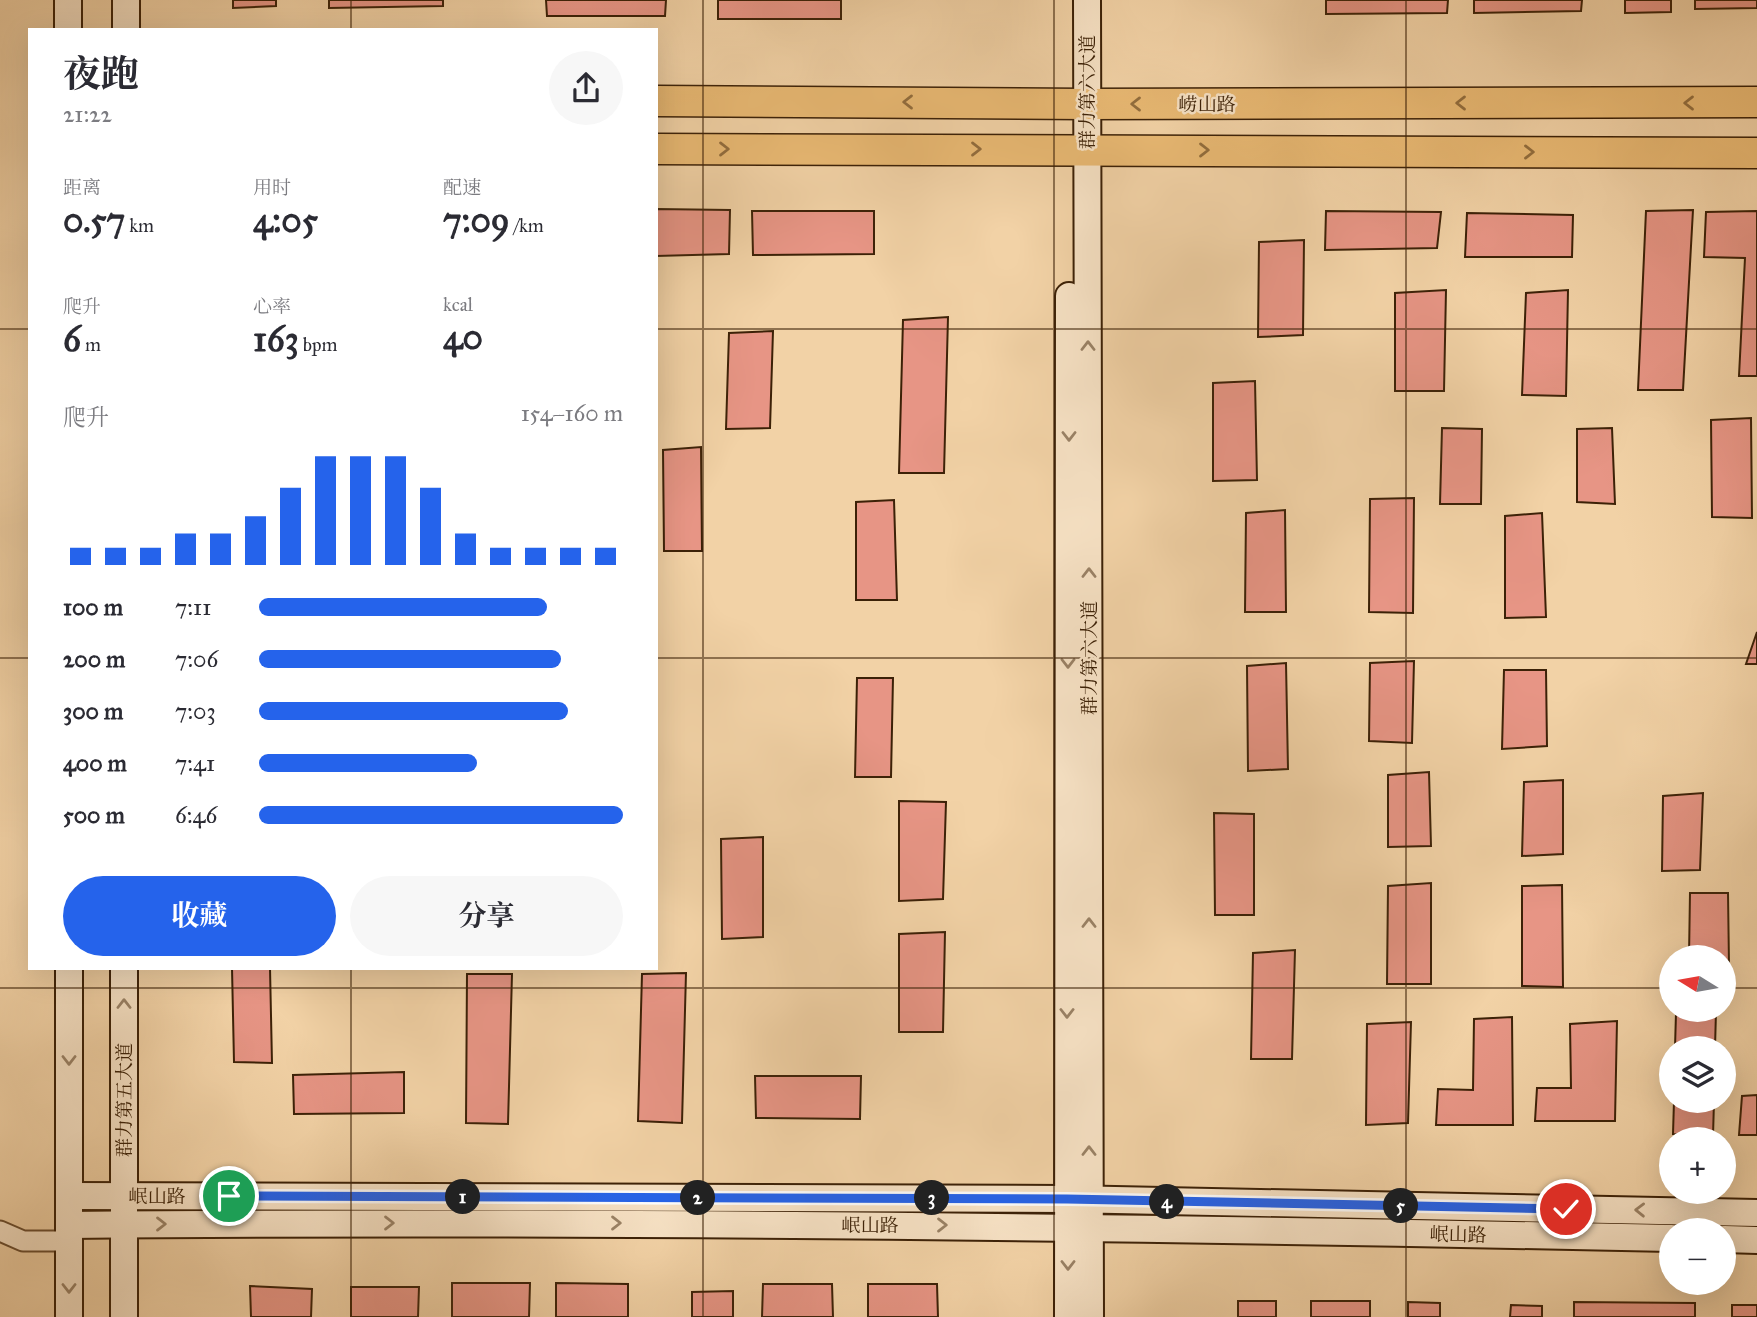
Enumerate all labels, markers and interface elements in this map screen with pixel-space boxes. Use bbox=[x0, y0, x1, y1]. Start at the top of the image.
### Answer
street label: 群力第六大道 bbox=[1076, 35, 1099, 149]
text: 夜跑 bbox=[63, 51, 139, 97]
button: share bbox=[549, 51, 623, 125]
street label: 崂山路 bbox=[1178, 93, 1236, 116]
one-way arrow bbox=[903, 94, 913, 110]
one-way arrow bbox=[1456, 95, 1466, 111]
one-way arrow bbox=[1683, 95, 1694, 111]
one-way arrow bbox=[1130, 96, 1141, 112]
text: 21:22 bbox=[63, 100, 112, 128]
one-way arrow bbox=[720, 141, 730, 157]
one-way arrow bbox=[972, 141, 982, 157]
one-way arrow bbox=[1199, 143, 1210, 158]
one-way arrow bbox=[1525, 144, 1535, 160]
text: 距离 bbox=[63, 176, 101, 199]
text: 用时 bbox=[253, 176, 291, 199]
text: 配速 bbox=[443, 176, 481, 199]
text: 0.57 bbox=[63, 199, 125, 242]
text: 4:05 bbox=[253, 199, 318, 242]
text: 7:09 bbox=[443, 199, 510, 242]
text: km bbox=[125, 214, 154, 237]
text: /km bbox=[510, 214, 544, 237]
text: kcal bbox=[443, 293, 473, 316]
text: 爬升 bbox=[63, 295, 101, 318]
text: 心率 bbox=[253, 295, 291, 318]
text: 40 bbox=[443, 316, 483, 359]
text: 6 bbox=[63, 318, 81, 361]
text: 163 bbox=[253, 318, 299, 361]
text: m bbox=[81, 333, 101, 356]
text: bpm bbox=[299, 333, 337, 356]
one-way arrow bbox=[1080, 340, 1096, 351]
text: 154–160 m bbox=[521, 399, 623, 427]
text: 爬升 bbox=[63, 403, 109, 431]
one-way arrow bbox=[1061, 431, 1077, 441]
one-way arrow bbox=[1081, 568, 1097, 578]
text: 100 m bbox=[63, 593, 123, 621]
text: 7:11 bbox=[175, 593, 211, 621]
street label: 群力第六大道 bbox=[1078, 601, 1101, 715]
text: 200 m bbox=[63, 645, 125, 673]
text: 7:06 bbox=[175, 645, 218, 673]
one-way arrow bbox=[1060, 658, 1076, 669]
text: 300 m bbox=[63, 697, 123, 725]
text: 7:03 bbox=[175, 697, 216, 725]
text: 400 m bbox=[63, 749, 127, 777]
text: 7:41 bbox=[175, 749, 215, 777]
text: 500 m bbox=[63, 801, 125, 829]
text: 6:46 bbox=[175, 801, 217, 829]
button: 收藏 bbox=[63, 876, 336, 956]
button: 分享 bbox=[350, 876, 623, 956]
one-way arrow bbox=[1081, 918, 1097, 928]
north arrow bbox=[1659, 945, 1736, 1022]
map controls bbox=[1659, 945, 1736, 1295]
one-way arrow bbox=[116, 998, 132, 1009]
one-way arrow bbox=[1059, 1008, 1075, 1019]
button: layers bbox=[1659, 1036, 1736, 1113]
street label: 群力第五大道 bbox=[113, 1043, 136, 1157]
one-way arrow bbox=[61, 1056, 77, 1066]
button: + bbox=[1659, 1127, 1736, 1204]
one-way arrow bbox=[1081, 1145, 1097, 1156]
pin bbox=[199, 1166, 259, 1226]
icon: arrive bbox=[210, 1177, 248, 1215]
pin bbox=[1536, 1179, 1596, 1239]
pin: 1 bbox=[446, 1180, 480, 1214]
pin: 2 bbox=[680, 1180, 716, 1216]
pin: 3 bbox=[914, 1180, 950, 1216]
pin: 4 bbox=[1150, 1184, 1184, 1220]
street label: 岷山路 bbox=[128, 1185, 186, 1208]
text: 1 bbox=[459, 1185, 466, 1208]
text: 2 bbox=[693, 1186, 702, 1209]
text: 3 bbox=[928, 1186, 935, 1209]
pin: 5 bbox=[1384, 1188, 1418, 1224]
text: 4 bbox=[1161, 1190, 1172, 1213]
icon: check bbox=[1547, 1190, 1585, 1228]
text: 5 bbox=[1396, 1194, 1405, 1217]
one-way arrow bbox=[1634, 1203, 1645, 1218]
street label: 岷山路 bbox=[841, 1214, 899, 1237]
one-way arrow bbox=[384, 1215, 395, 1231]
one-way arrow bbox=[612, 1215, 622, 1231]
one-way arrow bbox=[157, 1216, 167, 1232]
one-way arrow bbox=[937, 1217, 948, 1233]
button: − bbox=[1659, 1218, 1736, 1295]
street label: 岷山路 bbox=[1429, 1223, 1487, 1246]
one-way arrow bbox=[1060, 1260, 1076, 1271]
one-way arrow bbox=[61, 1283, 77, 1294]

